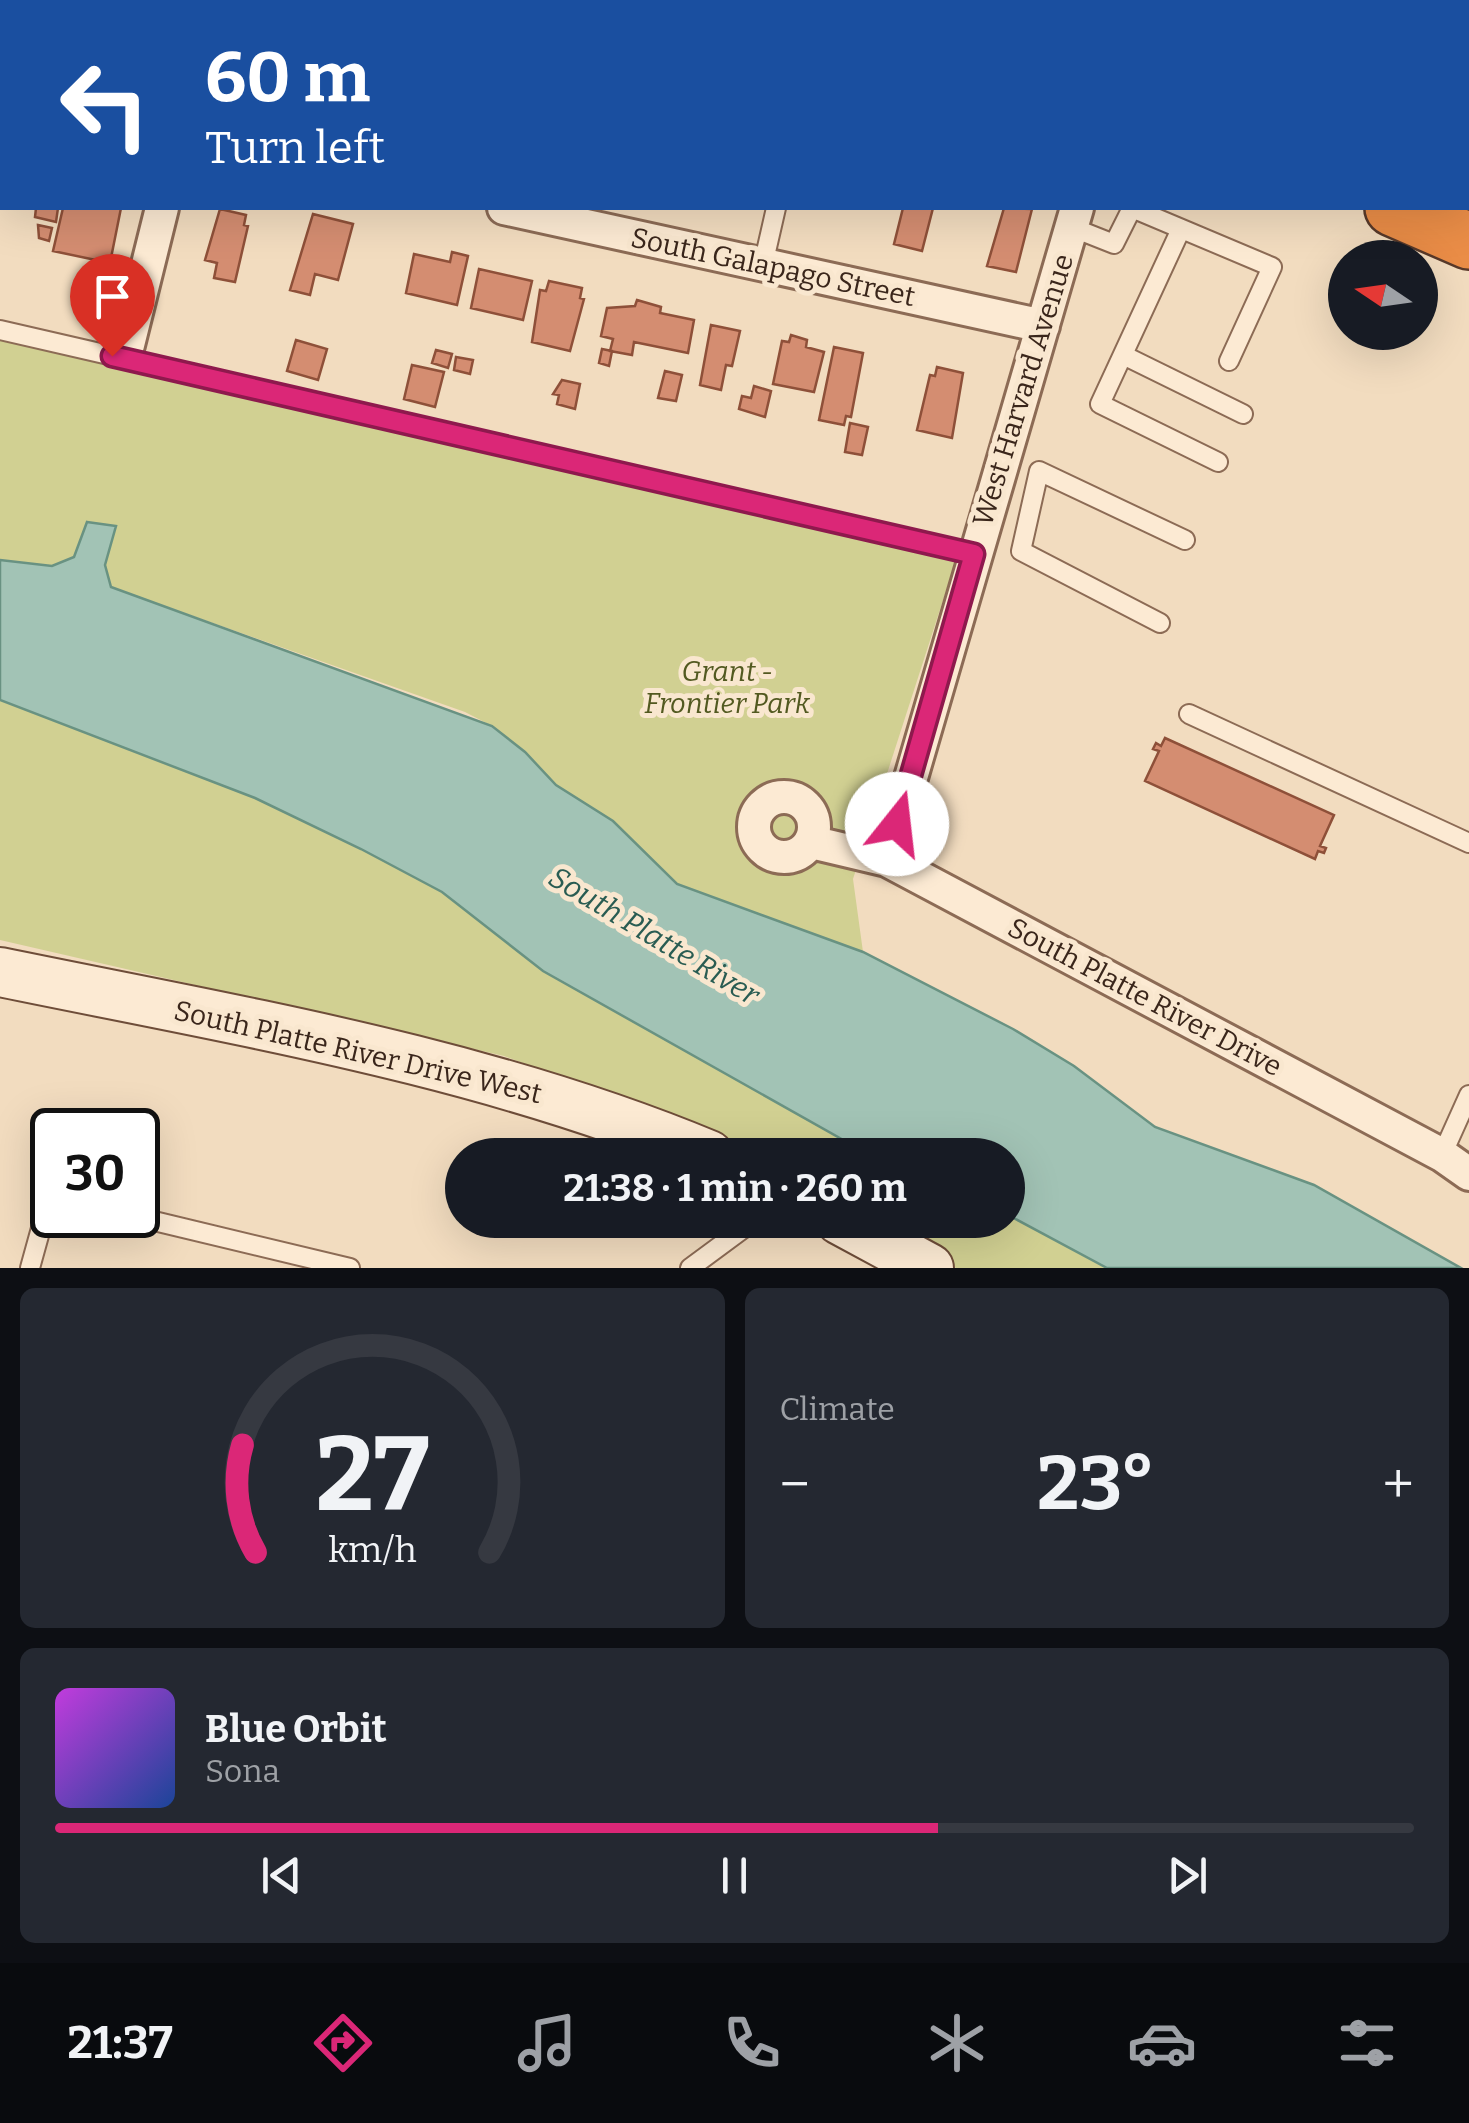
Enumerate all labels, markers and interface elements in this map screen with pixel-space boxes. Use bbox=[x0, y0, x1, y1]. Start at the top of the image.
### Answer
text: 60 m bbox=[205, 36, 370, 120]
icon: left bbox=[40, 40, 170, 170]
text: Turn left bbox=[205, 121, 385, 175]
street label: South Galapago Street bbox=[628, 221, 918, 313]
north arrow bbox=[1328, 240, 1438, 350]
map controls bbox=[1328, 240, 1438, 350]
street label: West Harvard Avenue bbox=[966, 250, 1080, 530]
pin bbox=[70, 254, 155, 357]
icon: arrive bbox=[85, 269, 140, 324]
park label: Grant - Frontier Park bbox=[644, 655, 811, 720]
position arrow bbox=[845, 772, 949, 876]
water label: South Platte River bbox=[542, 859, 767, 1014]
street label: South Platte River Drive bbox=[1002, 911, 1288, 1083]
street label: South Platte River Drive West bbox=[171, 994, 545, 1110]
speed limit sign: 30 bbox=[30, 1108, 160, 1238]
text: 21:38 · 1 min · 260 m bbox=[563, 1165, 907, 1211]
text: Climate bbox=[780, 1390, 895, 1428]
text: 27 bbox=[315, 1413, 429, 1538]
text: 23° bbox=[1037, 1439, 1155, 1529]
text: − bbox=[780, 1452, 810, 1518]
text: + bbox=[1383, 1452, 1414, 1518]
text: km/h bbox=[328, 1529, 416, 1571]
text: Blue Orbit bbox=[205, 1706, 387, 1752]
text: Sona bbox=[205, 1752, 280, 1790]
icon: previous bbox=[254, 1848, 309, 1903]
icon: pause bbox=[707, 1848, 762, 1903]
icon: next bbox=[1160, 1848, 1215, 1903]
icon: directions bbox=[308, 2008, 378, 2078]
icon: music bbox=[512, 2008, 582, 2078]
icon: phone bbox=[717, 2008, 787, 2078]
icon: climate bbox=[922, 2008, 992, 2078]
icon: car bbox=[1127, 2008, 1197, 2078]
icon: filters bbox=[1332, 2008, 1402, 2078]
text: 21:37 bbox=[67, 2016, 173, 2070]

